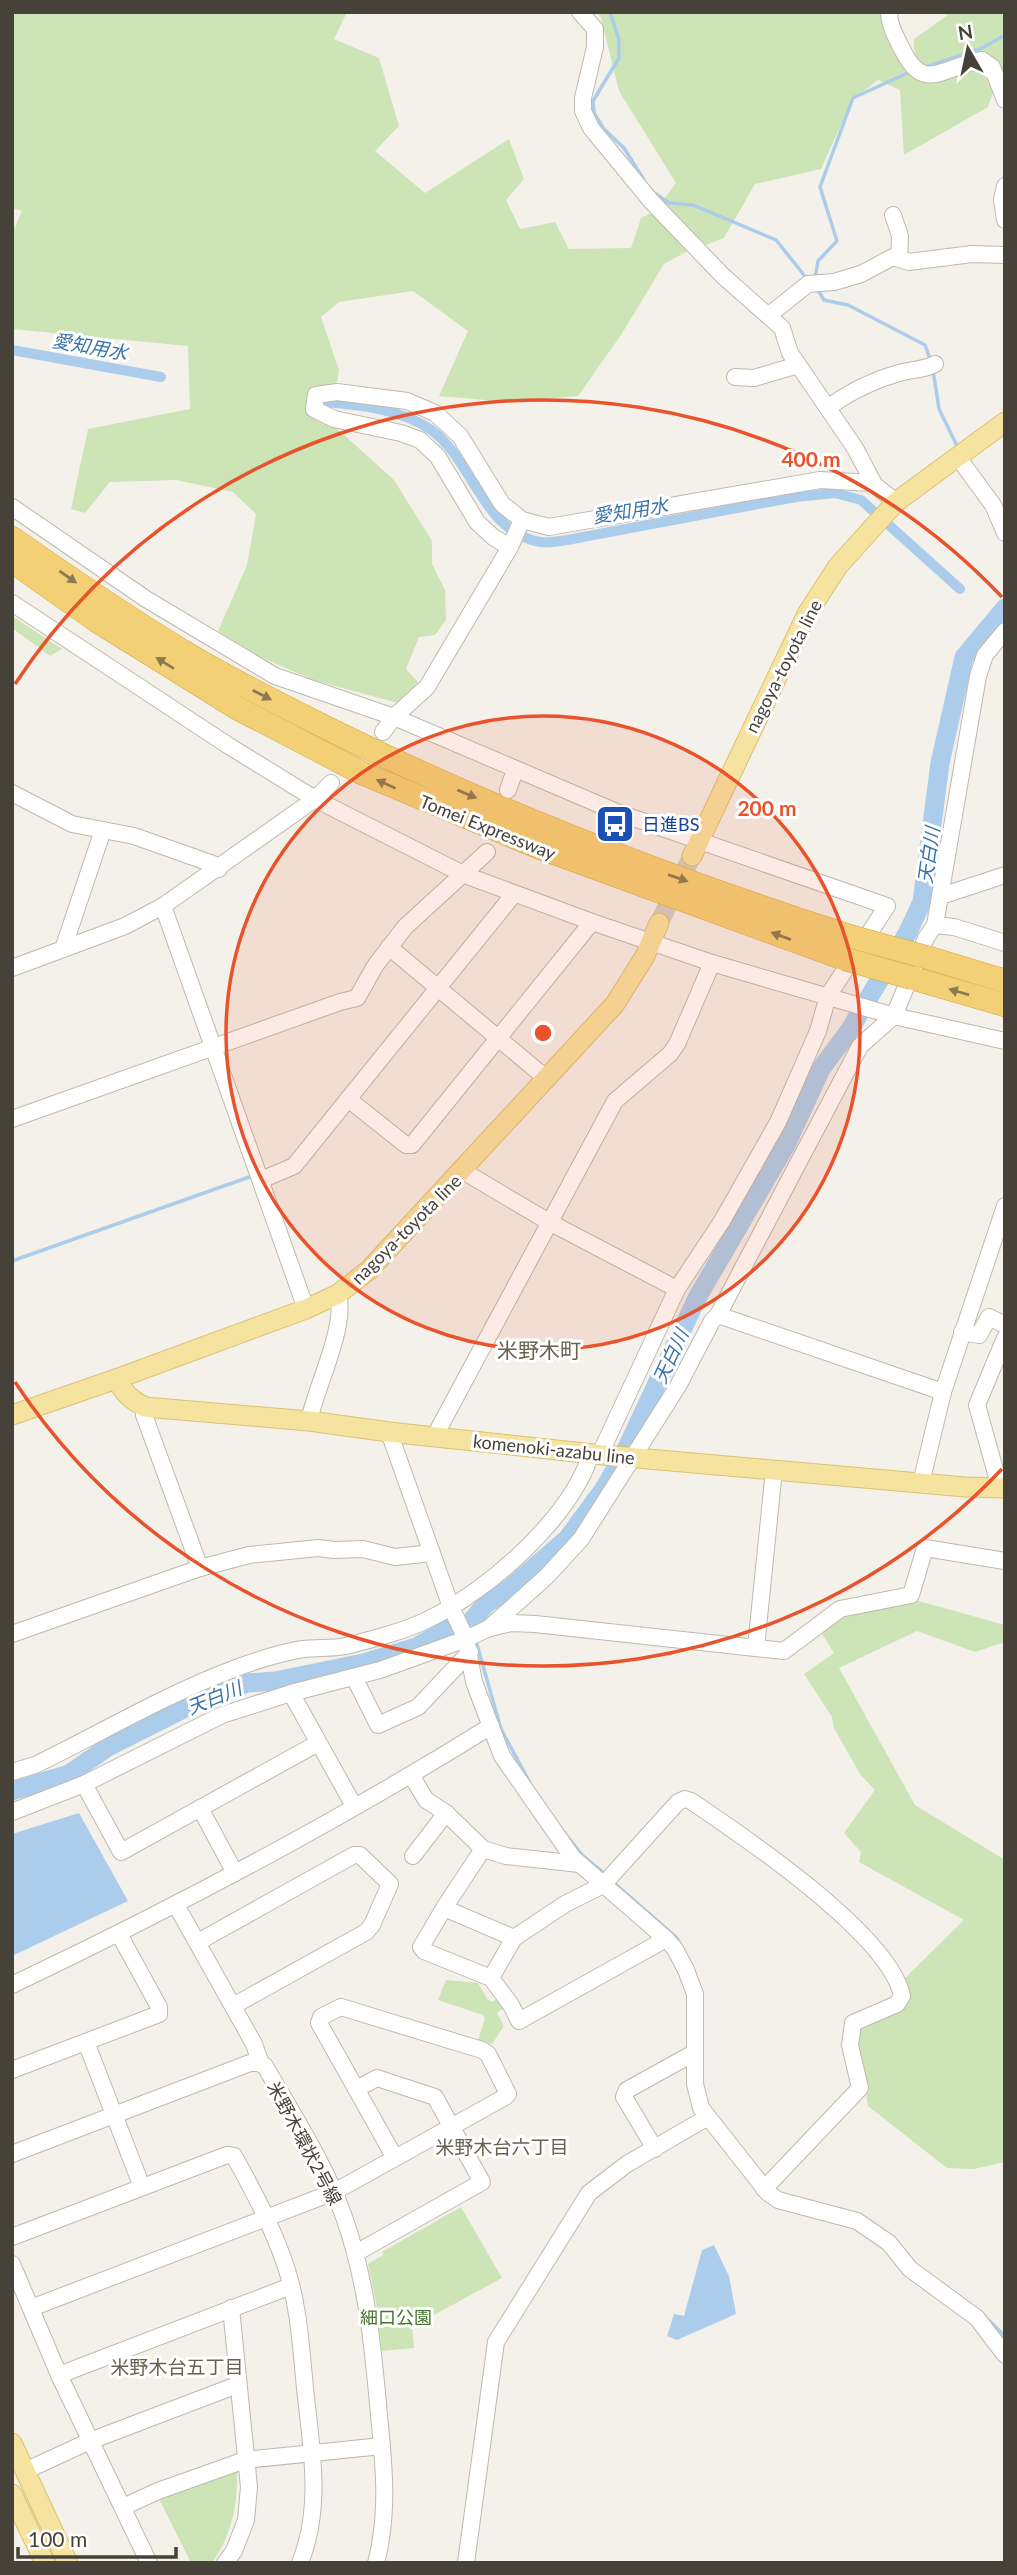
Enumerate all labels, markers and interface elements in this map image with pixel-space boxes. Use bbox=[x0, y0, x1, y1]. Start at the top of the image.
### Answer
north arrow bbox=[933, 14, 1003, 84]
text: N bbox=[956, 19, 974, 44]
water label: 愛知用水 bbox=[51, 328, 131, 364]
text: 400 m bbox=[781, 446, 841, 471]
water label: 愛知用水 bbox=[591, 492, 671, 527]
one-way arrow bbox=[59, 570, 77, 584]
street label: nagoya-toyota line bbox=[740, 596, 826, 736]
one-way arrow bbox=[155, 657, 175, 670]
one-way arrow bbox=[252, 689, 272, 701]
one-way arrow bbox=[376, 778, 396, 790]
one-way arrow bbox=[457, 788, 477, 800]
street label: Tomei Expressway bbox=[417, 790, 560, 865]
text: 200 m bbox=[737, 795, 797, 820]
bus stop icon: 日進BS bbox=[594, 803, 636, 845]
place label: 日進BS bbox=[642, 813, 699, 835]
water label: 天白川 bbox=[913, 823, 944, 885]
one-way arrow bbox=[668, 873, 689, 884]
one-way arrow bbox=[770, 931, 791, 942]
one-way arrow bbox=[948, 986, 969, 996]
centre of rings bbox=[531, 1021, 555, 1045]
street label: nagoya-toyota line bbox=[346, 1169, 466, 1289]
water label: 天白川 bbox=[648, 1324, 693, 1387]
district label: 米野木町 bbox=[497, 1337, 581, 1362]
street label: komenoki-azabu line bbox=[472, 1430, 636, 1468]
water label: 天白川 bbox=[183, 1675, 247, 1718]
street label: 米野木環状2号線 bbox=[263, 2078, 347, 2208]
district label: 米野木台六丁目 bbox=[435, 2135, 569, 2158]
park label: 細口公園 bbox=[360, 2306, 432, 2328]
district label: 米野木台五丁目 bbox=[110, 2355, 244, 2378]
scale bar bbox=[18, 2516, 175, 2560]
text: 100 m bbox=[28, 2526, 87, 2551]

